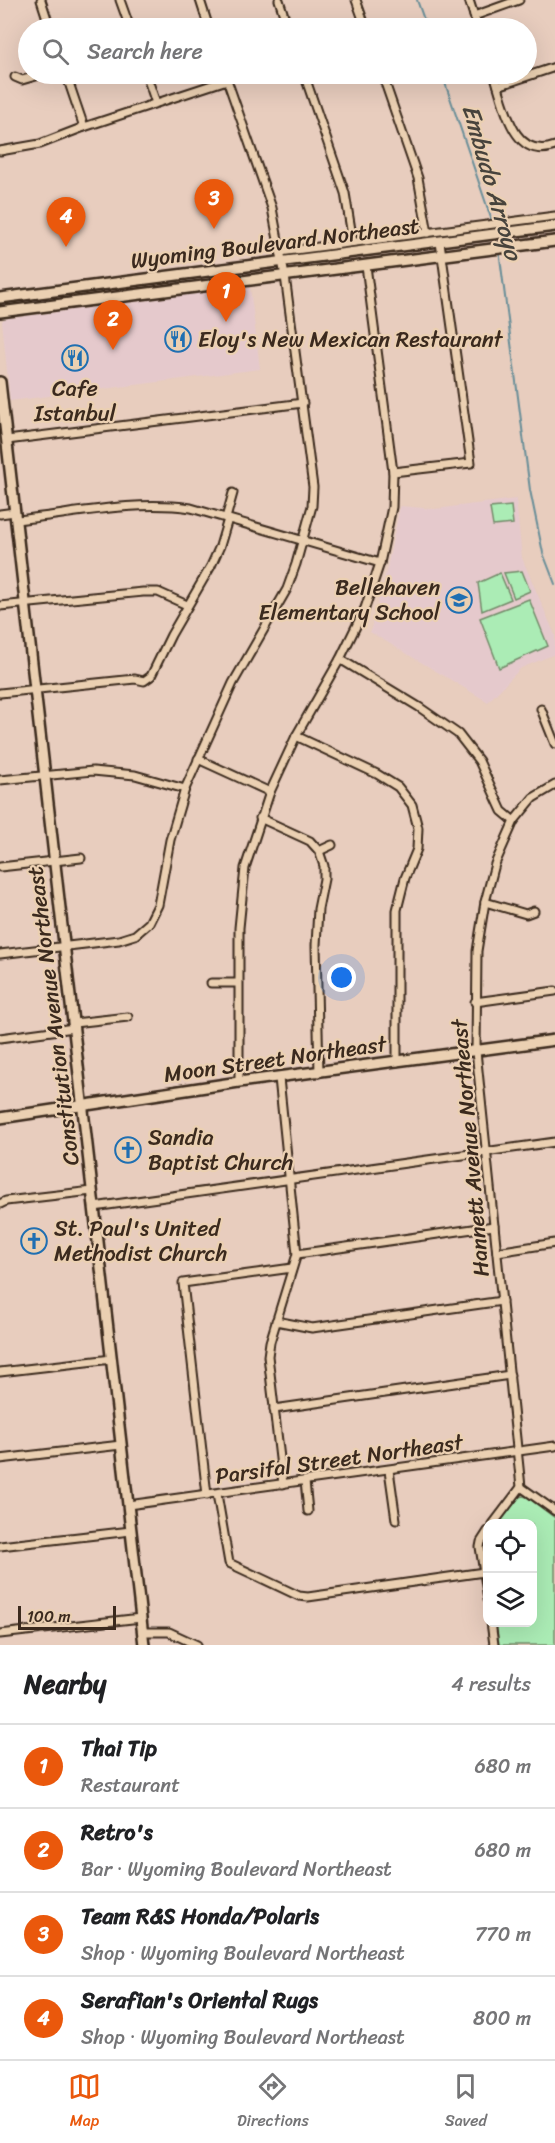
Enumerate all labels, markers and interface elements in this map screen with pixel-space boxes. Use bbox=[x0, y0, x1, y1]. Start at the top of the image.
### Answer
search box bbox=[18, 18, 537, 84]
text: Search here bbox=[87, 32, 203, 71]
icon: search bbox=[39, 35, 72, 68]
water label: Embudo Arroyo bbox=[450, 99, 535, 267]
pin: 3 bbox=[194, 180, 234, 229]
pin: 4 bbox=[46, 198, 86, 247]
street label: Wyoming Boulevard Northeast bbox=[128, 206, 422, 280]
pin: 1 bbox=[206, 272, 246, 322]
pin: 2 bbox=[94, 300, 132, 350]
place label: Eloy's New Mexican Restaurant bbox=[198, 320, 504, 359]
restaurant icon: Eloy's New Mexican Restaurant bbox=[163, 324, 193, 354]
restaurant icon: Cafe Istanbul bbox=[60, 343, 90, 373]
place label: Cafe Istanbul bbox=[33, 369, 117, 433]
place label: Bellehaven Elementary School bbox=[258, 568, 441, 632]
school or university icon: Bellehaven Elementary School bbox=[444, 585, 474, 615]
street label: Constitution Avenue Northeast bbox=[15, 864, 91, 1168]
your location bbox=[327, 963, 356, 992]
street label: Hannett Avenue Northeast bbox=[439, 1016, 501, 1278]
street label: Moon Street Northeast bbox=[161, 1024, 390, 1094]
place label: Sandia Baptist Church bbox=[148, 1118, 293, 1182]
church icon: Sandia Baptist Church bbox=[113, 1135, 143, 1165]
place label: St. Paul's United Methodist Church bbox=[54, 1209, 227, 1273]
church icon: St. Paul's United Methodist Church bbox=[19, 1226, 49, 1256]
street label: Parsifal Street Northeast bbox=[213, 1422, 466, 1496]
map controls bbox=[483, 1519, 537, 1627]
button: locate bbox=[483, 1519, 537, 1573]
button: layers bbox=[483, 1573, 537, 1627]
text: 100 m bbox=[27, 1602, 71, 1631]
scale bar bbox=[18, 1603, 116, 1630]
text: Nearby bbox=[24, 1661, 106, 1707]
text: 4 results bbox=[451, 1667, 531, 1702]
text: Thai Tip bbox=[81, 1729, 157, 1768]
text: 1 bbox=[39, 1749, 48, 1784]
text: 680 m bbox=[474, 1749, 531, 1784]
text: Restaurant bbox=[81, 1768, 180, 1803]
text: Retro's bbox=[81, 1813, 153, 1852]
text: 2 bbox=[38, 1833, 49, 1868]
text: 680 m bbox=[474, 1833, 531, 1868]
text: Bar · Wyoming Boulevard Northeast bbox=[81, 1852, 392, 1887]
text: Team R&S Honda/Polaris bbox=[81, 1897, 319, 1936]
text: 3 bbox=[38, 1917, 49, 1952]
text: 770 m bbox=[475, 1917, 531, 1952]
text: Shop · Wyoming Boulevard Northeast bbox=[81, 1936, 405, 1971]
text: Serafian's Oriental Rugs bbox=[81, 1981, 318, 2020]
text: 4 bbox=[37, 2001, 50, 2036]
text: 800 m bbox=[473, 2001, 531, 2036]
text: Shop · Wyoming Boulevard Northeast bbox=[81, 2020, 405, 2055]
tab: Map bbox=[68, 2070, 101, 2135]
tab: Directions bbox=[237, 2070, 309, 2135]
tab: Saved bbox=[445, 2070, 487, 2135]

